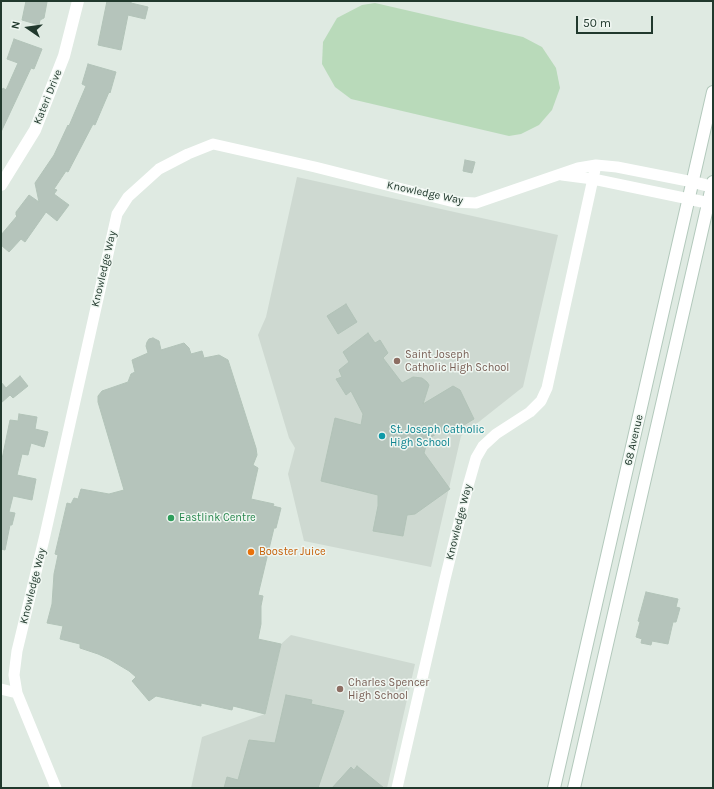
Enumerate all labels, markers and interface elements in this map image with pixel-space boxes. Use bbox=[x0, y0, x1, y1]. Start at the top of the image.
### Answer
north arrow bbox=[8, 8, 48, 48]
scale bar bbox=[578, 8, 655, 34]
text: 50 m bbox=[583, 16, 611, 30]
text: N bbox=[9, 20, 23, 31]
street label: Kateri Drive bbox=[31, 68, 65, 126]
street label: Knowledge Way bbox=[386, 178, 464, 208]
street label: Knowledge Way bbox=[89, 230, 119, 308]
place label: Saint Joseph Catholic High School bbox=[405, 348, 509, 374]
marker: Saint Joseph Catholic High School bbox=[392, 356, 402, 366]
street label: 68 Avenue bbox=[622, 413, 646, 467]
place label: St. Joseph Catholic High School bbox=[390, 423, 485, 449]
marker: St. Joseph Catholic High School bbox=[377, 431, 387, 441]
street label: Knowledge Way bbox=[443, 483, 475, 561]
place label: Eastlink Centre bbox=[179, 511, 256, 525]
marker: Eastlink Centre bbox=[166, 513, 176, 523]
place label: Booster Juice bbox=[259, 545, 326, 559]
street label: Knowledge Way bbox=[17, 547, 49, 625]
marker: Booster Juice bbox=[246, 547, 256, 557]
place label: Charles Spencer High School bbox=[348, 676, 429, 702]
marker: Charles Spencer High School bbox=[335, 684, 345, 694]

